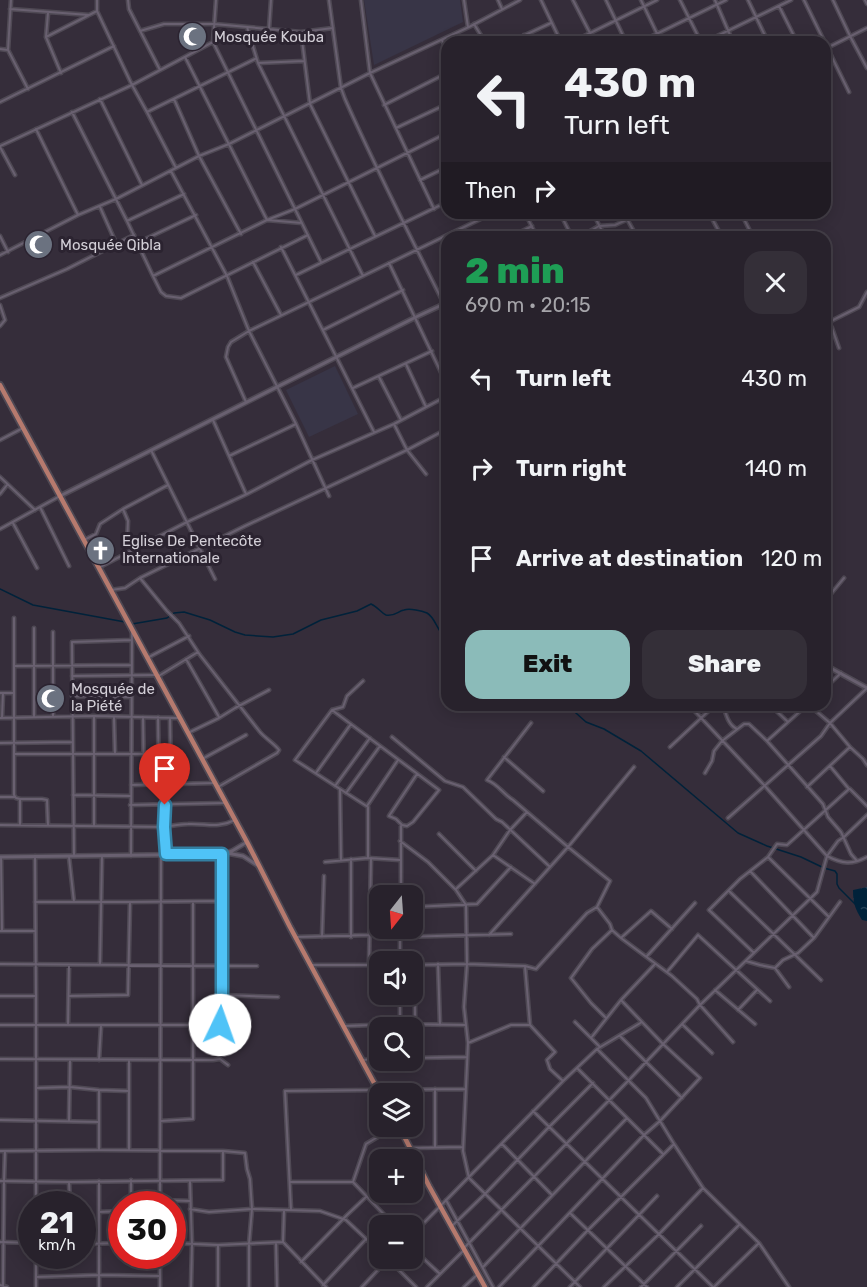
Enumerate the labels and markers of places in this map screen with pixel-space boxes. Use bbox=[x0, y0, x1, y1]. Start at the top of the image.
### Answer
mosque icon: Mosquée Kouba bbox=[177, 21, 209, 53]
place label: Mosquée Kouba bbox=[214, 28, 324, 46]
mosque icon: Mosquée Qibla bbox=[23, 229, 55, 261]
place label: Mosquée Qibla bbox=[60, 236, 161, 254]
place label: Eglise De Pentecôte Internationale bbox=[122, 532, 262, 567]
church icon: Eglise De Pentecôte Internationale bbox=[85, 534, 117, 566]
place label: Mosquée de la Piété bbox=[71, 680, 155, 715]
mosque icon: Mosquée de la Piété bbox=[34, 682, 66, 714]
pin bbox=[139, 743, 190, 805]

